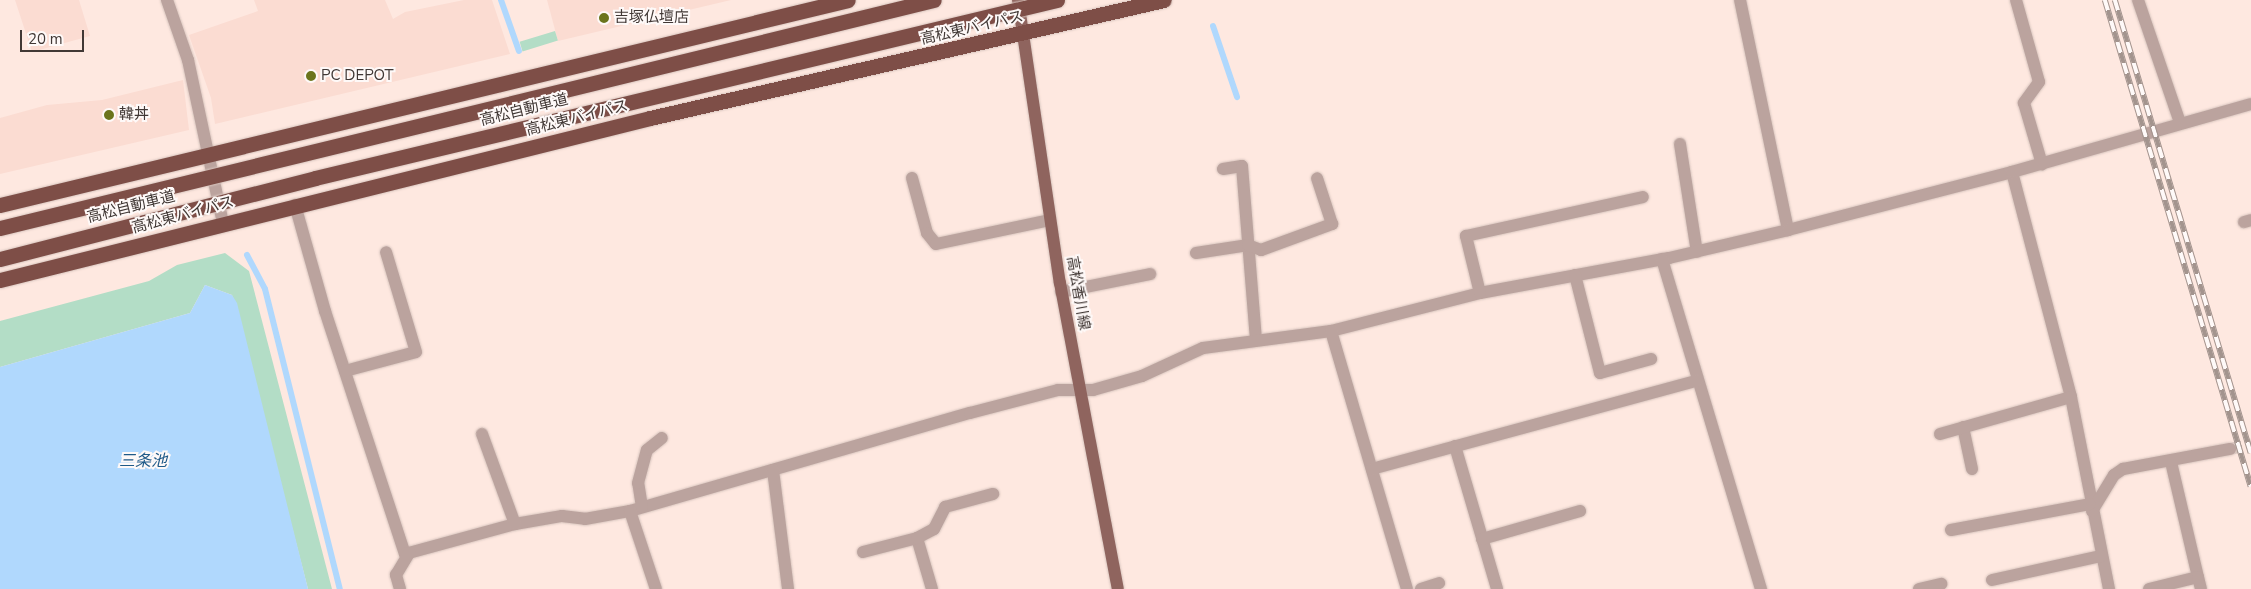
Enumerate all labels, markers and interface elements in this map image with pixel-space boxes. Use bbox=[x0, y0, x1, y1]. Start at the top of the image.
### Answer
street label: 高松東バイパス bbox=[919, 7, 1025, 49]
place label: 吉塚仏壇店 bbox=[614, 9, 689, 27]
marker: 吉塚仏壇店 bbox=[598, 12, 610, 24]
scale bar bbox=[22, 20, 86, 52]
text: 20 m bbox=[28, 29, 63, 49]
place label: PC DEPOT bbox=[321, 67, 393, 85]
marker: PC DEPOT bbox=[305, 70, 317, 82]
street label: 高松自動車道 bbox=[478, 90, 570, 130]
street label: 高松東バイパス bbox=[524, 97, 630, 139]
place label: 韓丼 bbox=[119, 106, 149, 124]
marker: 韓丼 bbox=[103, 109, 115, 121]
street label: 高松自動車道 bbox=[85, 187, 177, 227]
street label: 高松東バイパス bbox=[130, 193, 236, 237]
street label: 高松香川線 bbox=[1063, 255, 1093, 331]
water label: 三条池 bbox=[119, 451, 167, 471]

